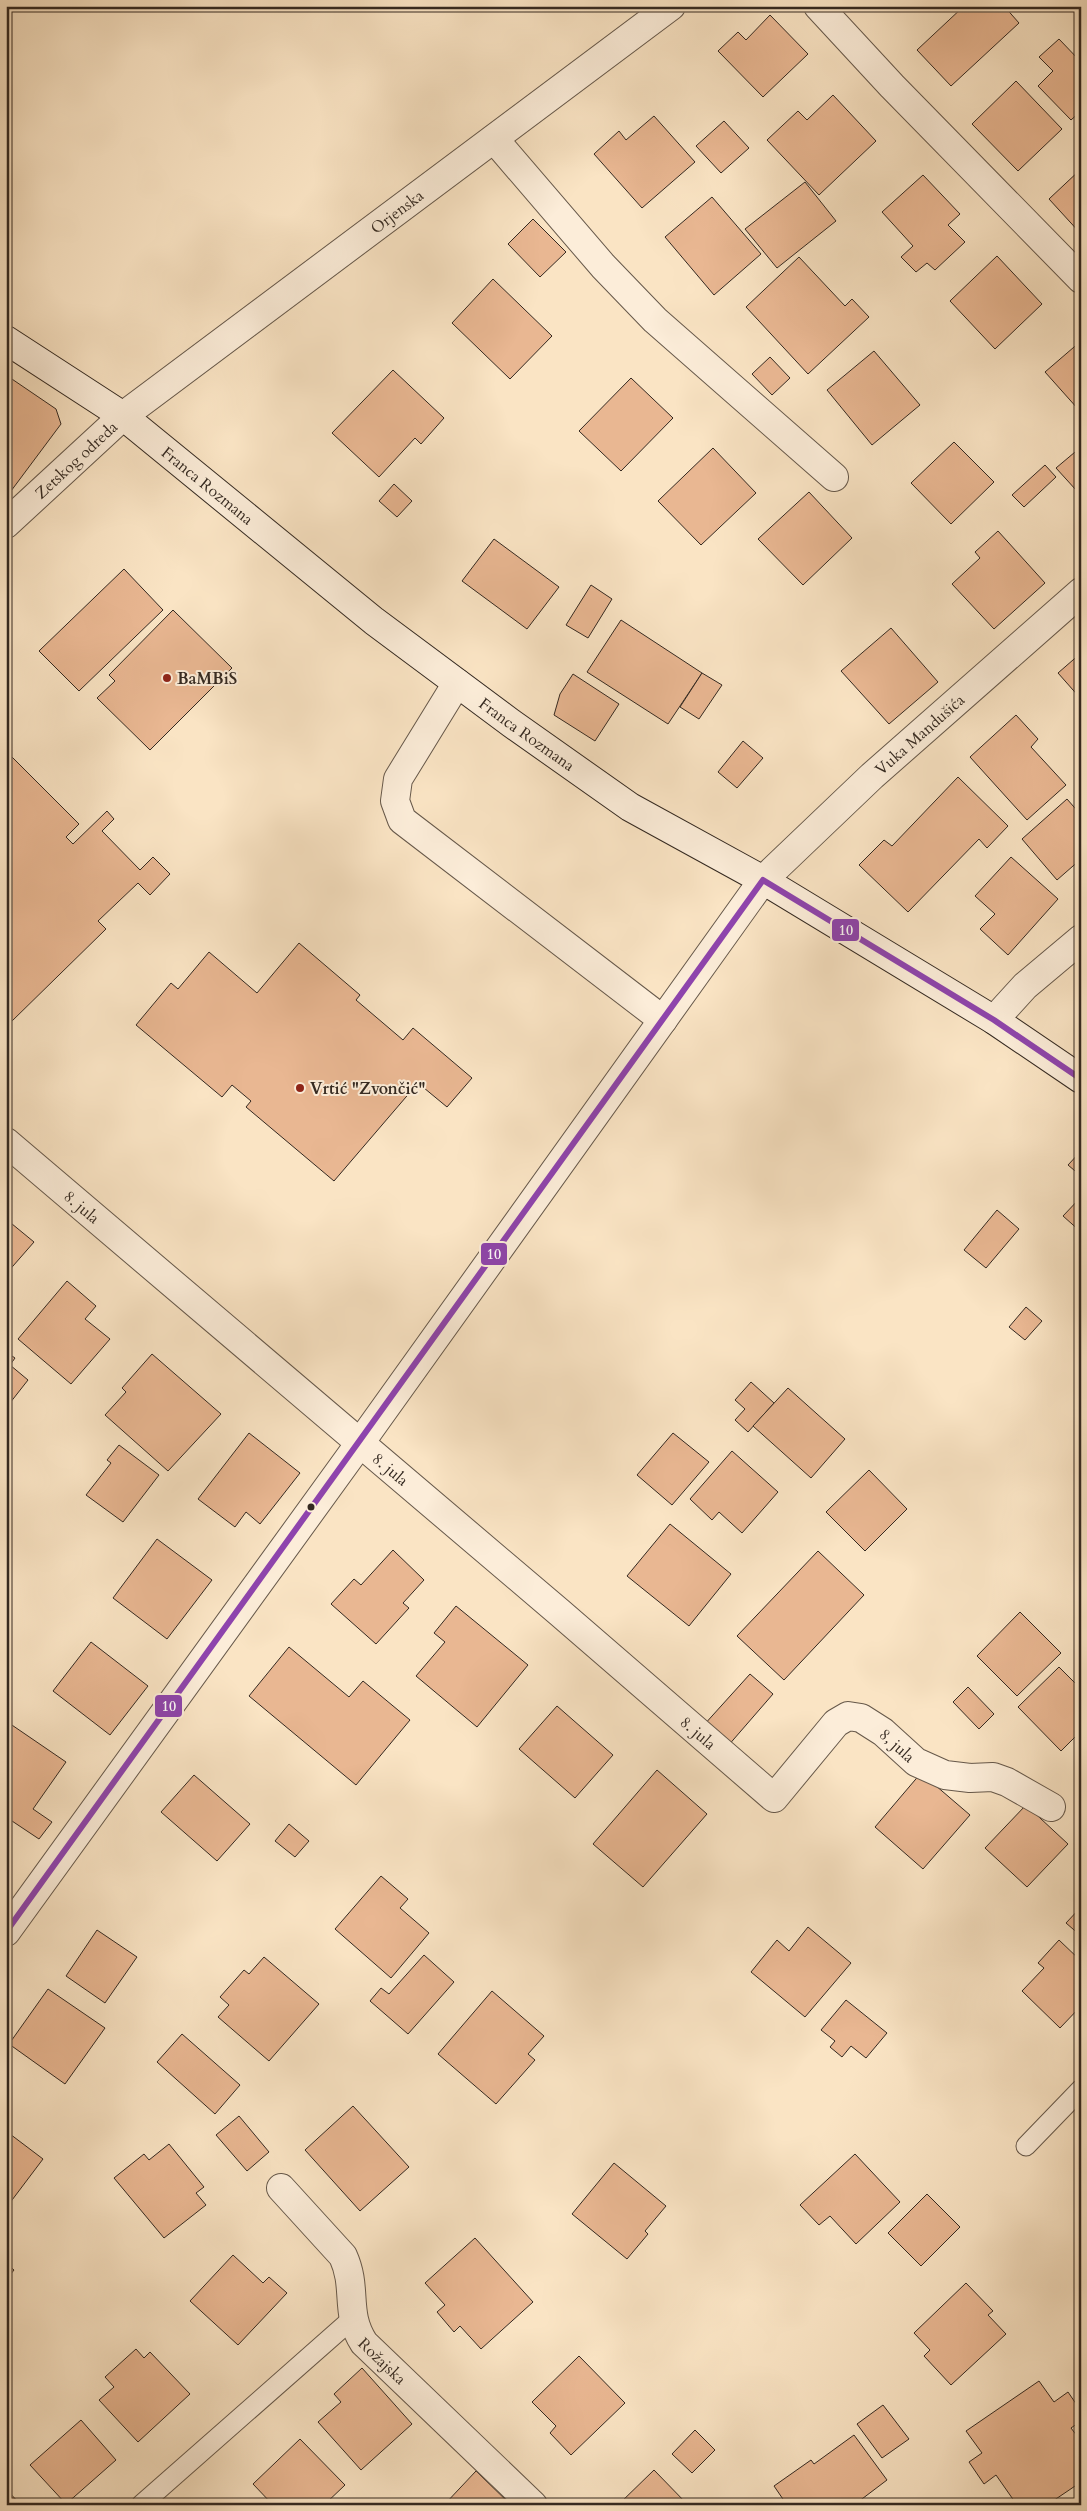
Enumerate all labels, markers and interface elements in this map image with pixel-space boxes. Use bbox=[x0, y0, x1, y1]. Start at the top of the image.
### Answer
street label: Orjenska bbox=[366, 185, 428, 239]
street label: Zetskog odreda bbox=[30, 416, 123, 504]
street label: Franca Rozmana bbox=[156, 442, 258, 530]
place label: BaMBiS bbox=[177, 668, 237, 690]
marker: BaMBiS bbox=[161, 672, 173, 684]
street label: Vuka Mandušića bbox=[871, 689, 970, 780]
street label: Franca Rozmana bbox=[474, 693, 579, 777]
line badge: 10 bbox=[831, 918, 860, 942]
text: 10 bbox=[839, 921, 853, 940]
place label: Vrtić "Zvončić" bbox=[310, 1078, 426, 1100]
marker: Vrtić "Zvončić" bbox=[294, 1082, 306, 1094]
street label: 8. jula bbox=[59, 1186, 104, 1229]
line badge: 10 bbox=[480, 1242, 508, 1266]
text: 10 bbox=[487, 1245, 501, 1264]
street label: 8. jula bbox=[367, 1448, 413, 1491]
unlabelled marker bbox=[306, 1502, 316, 1512]
line badge: 10 bbox=[154, 1694, 183, 1718]
text: 10 bbox=[162, 1697, 176, 1716]
street label: 8. jula bbox=[675, 1712, 720, 1755]
street label: 8, jula bbox=[874, 1724, 919, 1768]
street label: Rožajska bbox=[353, 2333, 411, 2390]

